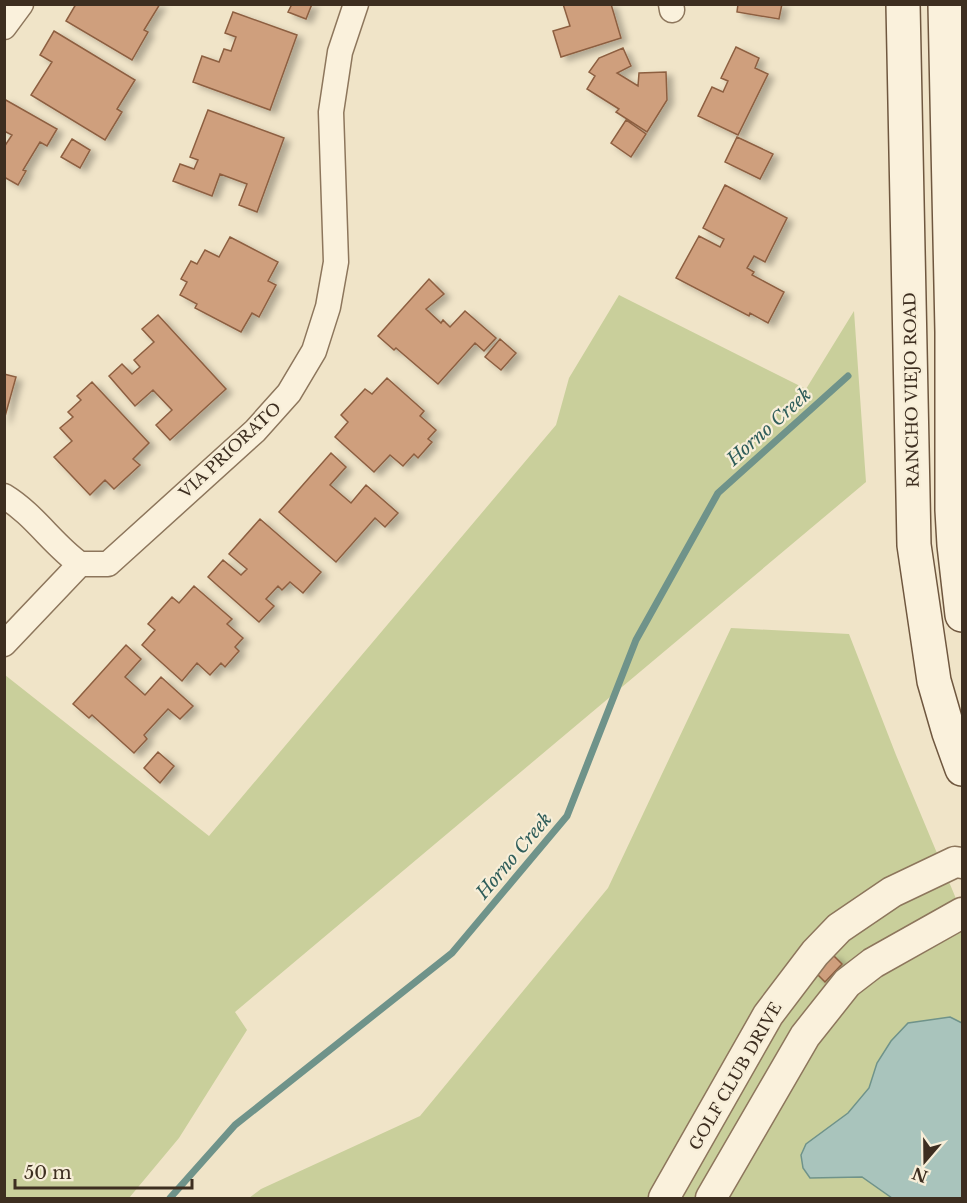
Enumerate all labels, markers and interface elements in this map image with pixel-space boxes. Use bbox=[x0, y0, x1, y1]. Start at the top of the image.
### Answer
street label: RANCHO VIEJO ROAD bbox=[899, 292, 923, 488]
water label: Horno Creek bbox=[722, 383, 816, 471]
street label: VIA PRIORATO bbox=[174, 398, 285, 503]
water label: Horno Creek bbox=[471, 808, 556, 904]
street label: GOLF CLUB DRIVE bbox=[684, 998, 786, 1154]
north arrow bbox=[895, 1131, 955, 1191]
scale bar bbox=[15, 1152, 192, 1190]
text: 50 m bbox=[24, 1162, 72, 1184]
text: N bbox=[909, 1163, 930, 1187]

